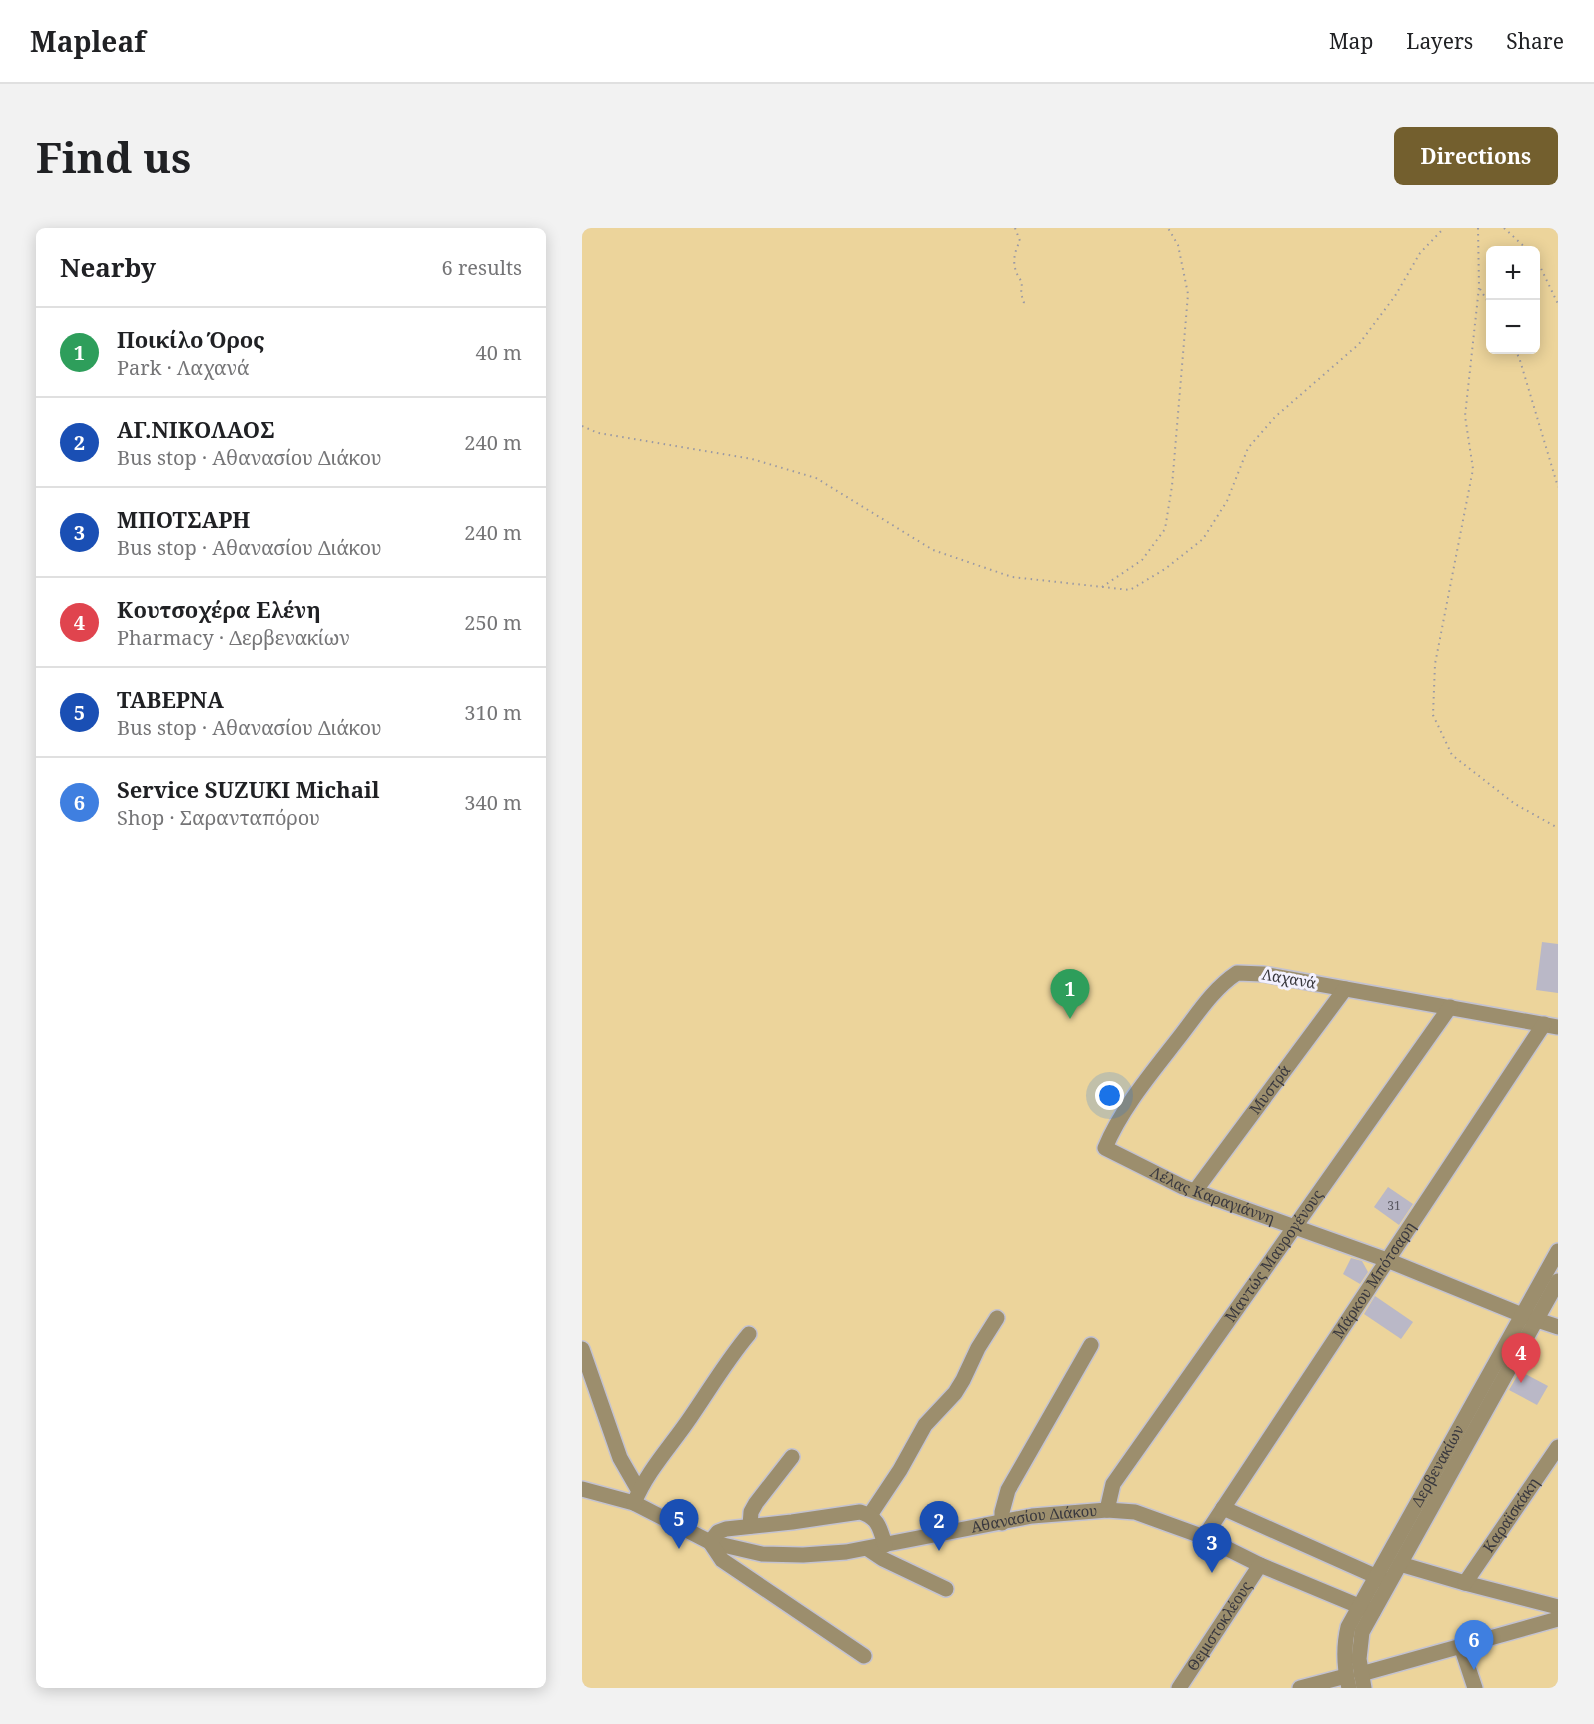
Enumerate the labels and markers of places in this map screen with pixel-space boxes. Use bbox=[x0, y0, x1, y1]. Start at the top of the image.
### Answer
pin: 1 bbox=[1050, 970, 1090, 1019]
pin: 4 bbox=[1502, 1334, 1540, 1383]
pin: 5 bbox=[660, 1500, 698, 1549]
pin: 2 bbox=[920, 1502, 958, 1551]
pin: 3 bbox=[1192, 1524, 1232, 1573]
pin: 6 bbox=[1454, 1620, 1494, 1670]

